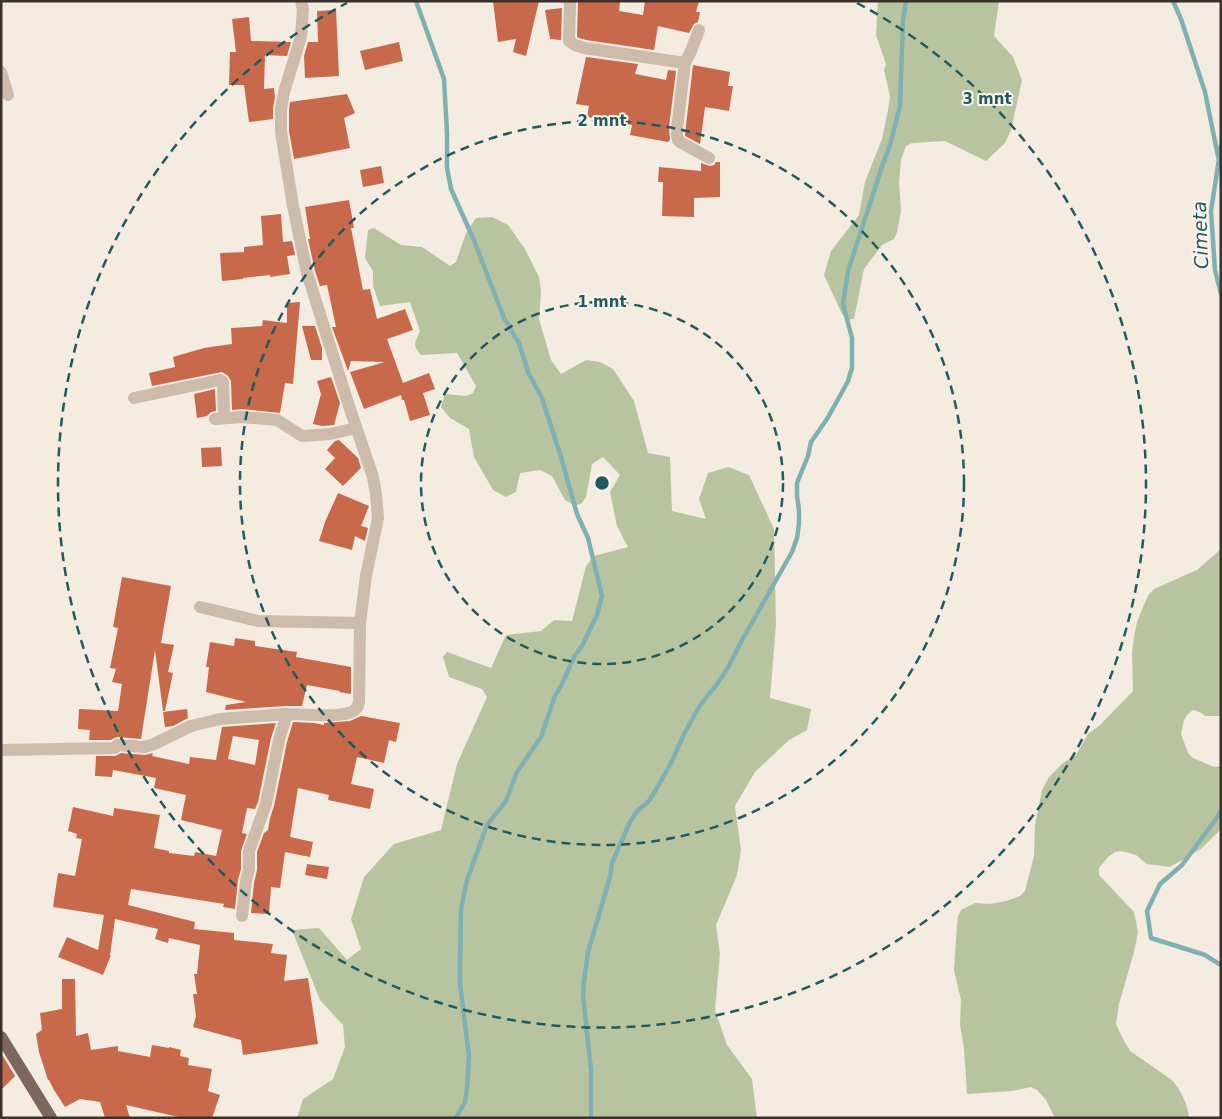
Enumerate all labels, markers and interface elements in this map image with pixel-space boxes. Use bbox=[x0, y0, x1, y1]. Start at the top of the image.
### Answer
text: 3 mnt bbox=[962, 90, 1012, 108]
text: 2 mnt bbox=[577, 112, 627, 130]
water label: Cimeta bbox=[1188, 201, 1212, 269]
text: 1 mnt bbox=[577, 293, 627, 311]
centre of rings bbox=[593, 474, 611, 492]

